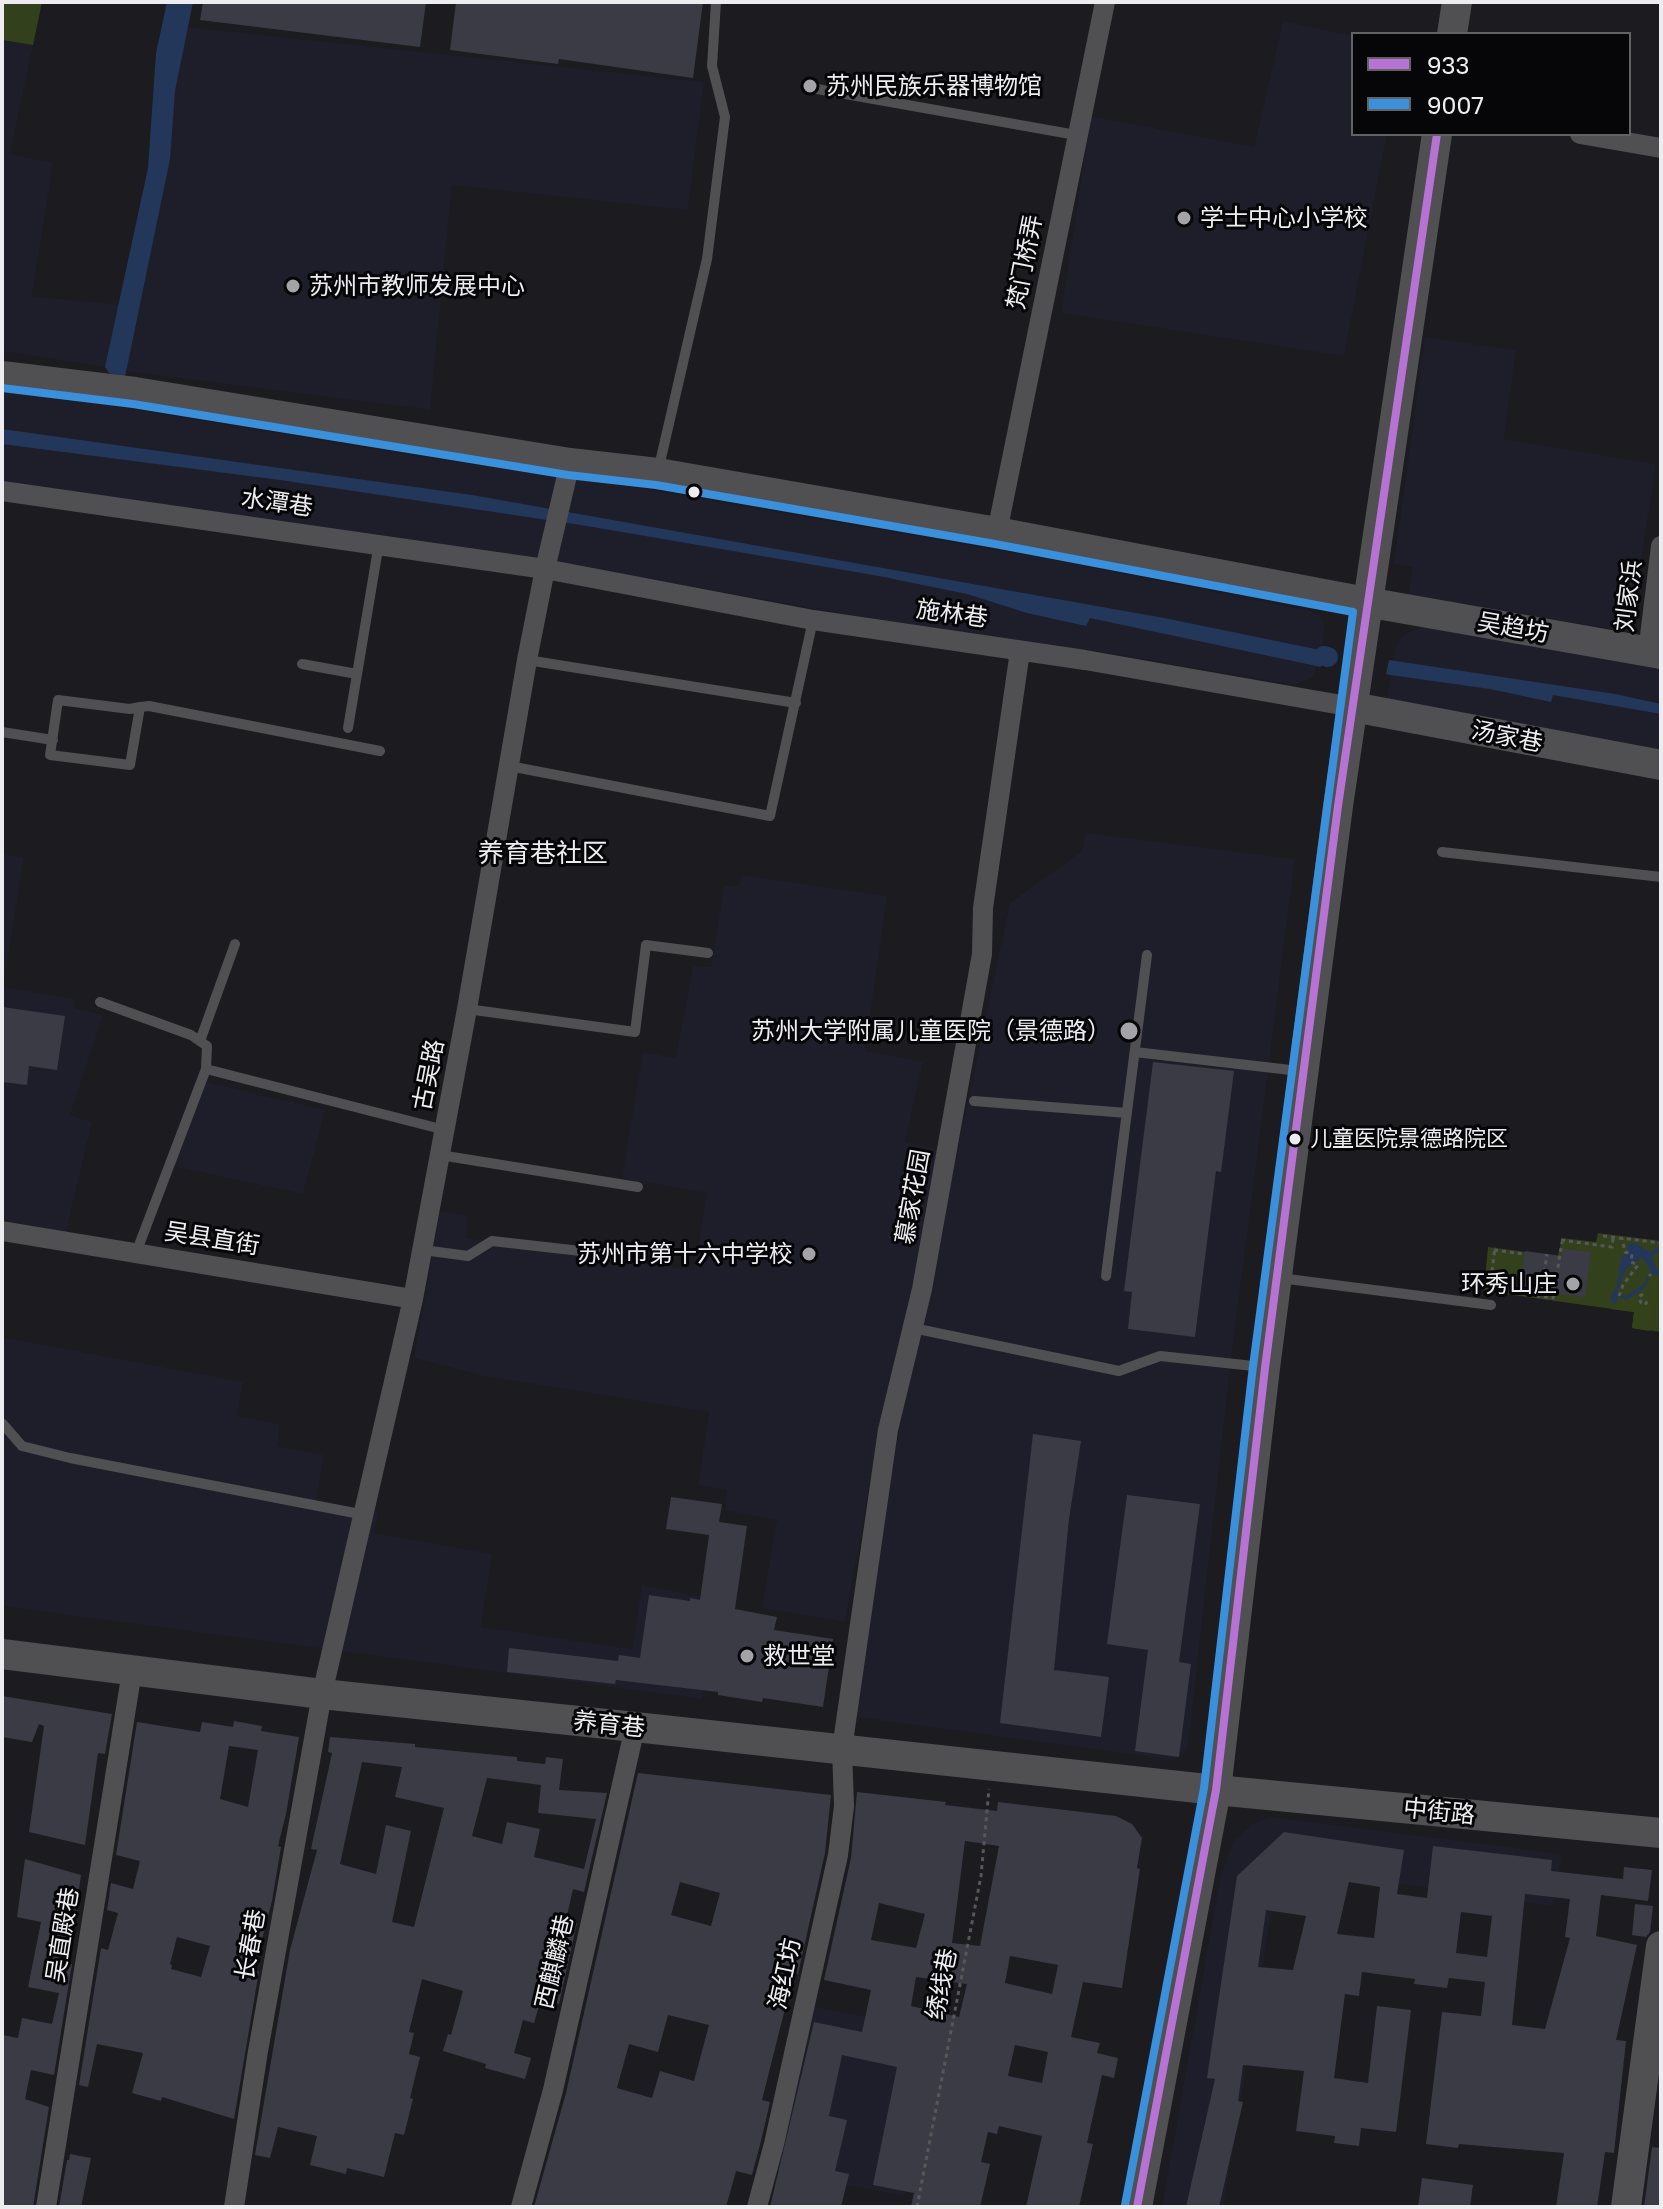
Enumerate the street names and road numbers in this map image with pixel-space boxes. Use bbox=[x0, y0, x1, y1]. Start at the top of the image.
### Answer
street label: 梵门桥弄 bbox=[1002, 212, 1048, 312]
street label: 水潭巷 bbox=[239, 484, 315, 522]
street label: 刘家浜 bbox=[1610, 559, 1648, 633]
street label: 施林巷 bbox=[914, 595, 990, 633]
street label: 吴趋坊 bbox=[1475, 608, 1551, 648]
street label: 汤家巷 bbox=[1469, 716, 1545, 758]
street label: 古吴路 bbox=[408, 1037, 450, 1113]
street label: 慕家花园 bbox=[890, 1147, 936, 1247]
street label: 吴县直街 bbox=[162, 1217, 262, 1261]
street label: 养育巷 bbox=[572, 1707, 646, 1743]
street label: 中街路 bbox=[1402, 1794, 1476, 1830]
street label: 吴直殿巷 bbox=[41, 1885, 85, 1985]
street label: 长春巷 bbox=[231, 1907, 271, 1983]
street label: 西麒麟巷 bbox=[530, 1912, 580, 2012]
street label: 海红坊 bbox=[763, 1936, 807, 2012]
street label: 绣线巷 bbox=[921, 1946, 963, 2022]

